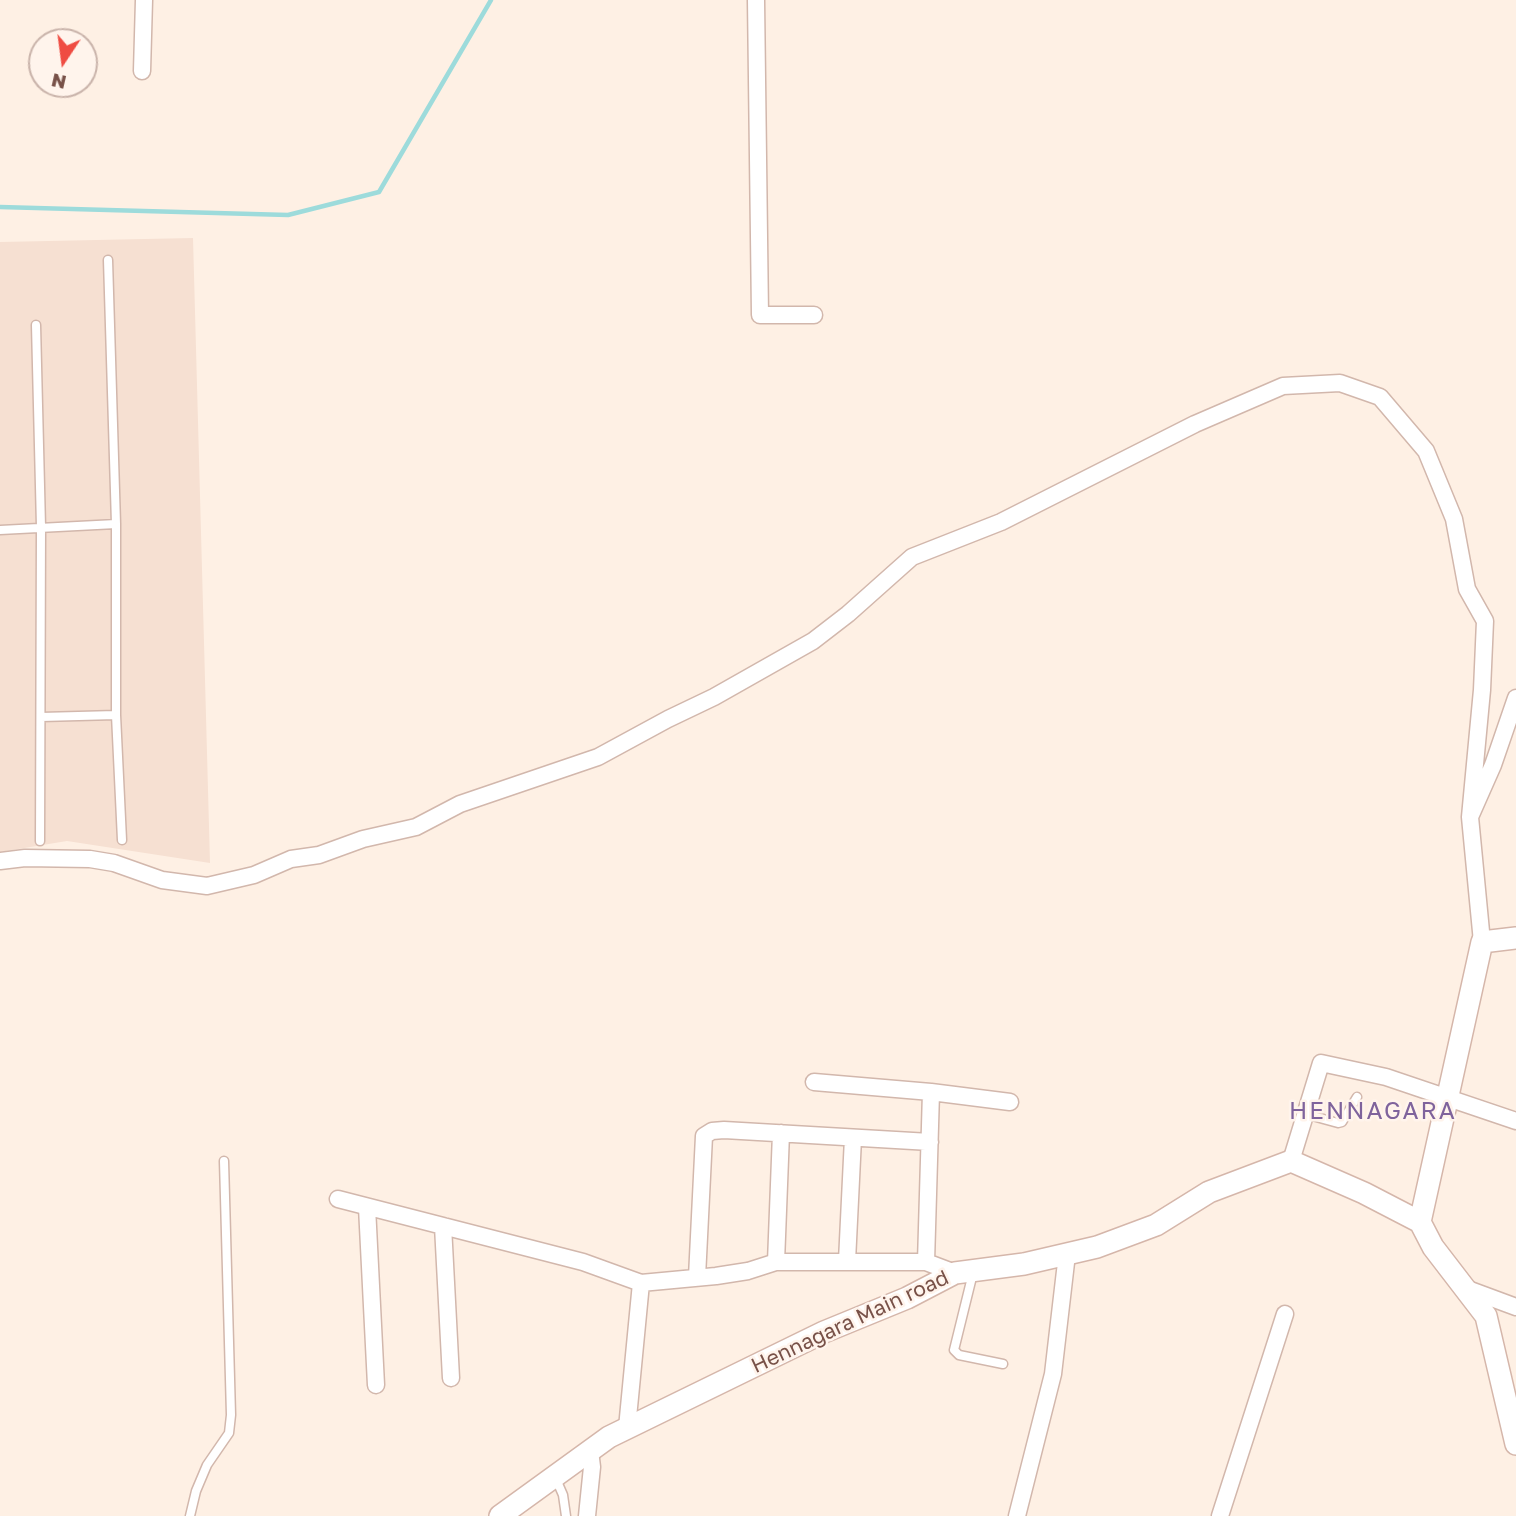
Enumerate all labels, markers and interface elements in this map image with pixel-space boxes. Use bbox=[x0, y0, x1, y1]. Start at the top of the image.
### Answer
north arrow bbox=[28, 28, 98, 98]
text: N bbox=[49, 69, 68, 95]
district label: HENNAGARA bbox=[1290, 1097, 1456, 1125]
street label: Hennagara Main road bbox=[747, 1265, 953, 1379]

